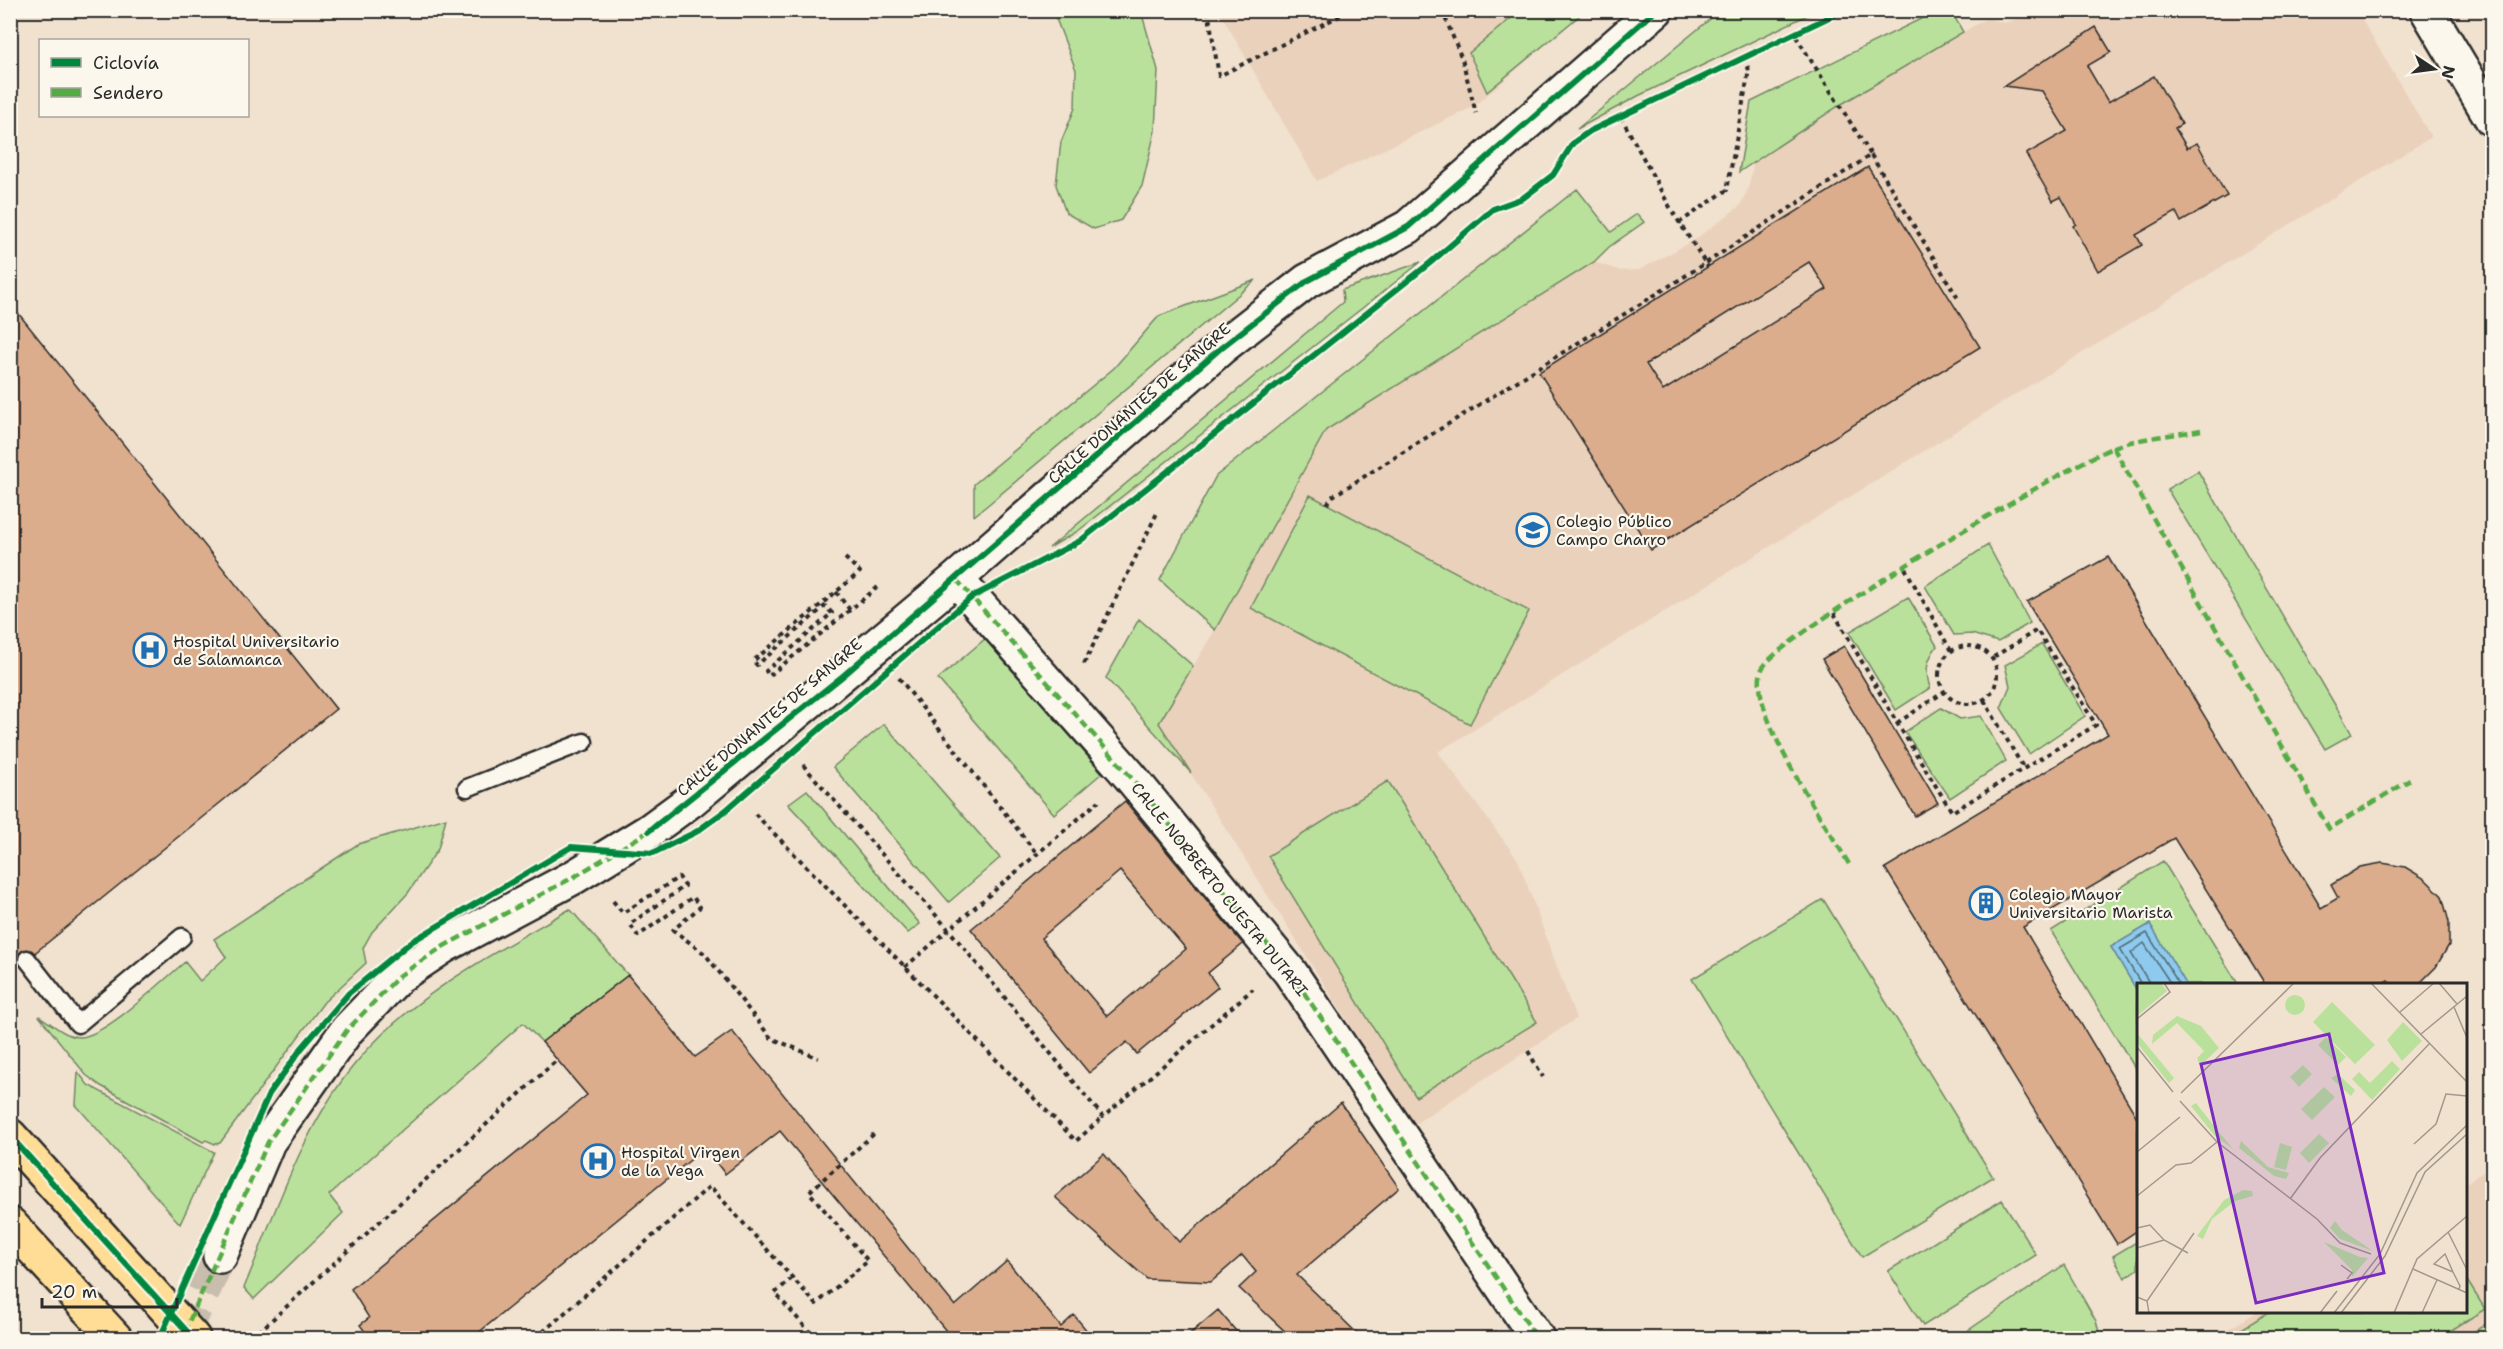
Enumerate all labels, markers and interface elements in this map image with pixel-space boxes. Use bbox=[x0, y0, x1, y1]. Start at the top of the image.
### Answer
legend bbox=[39, 39, 249, 117]
north arrow bbox=[2404, 39, 2464, 99]
text: Ciclovía bbox=[93, 51, 159, 75]
text: N bbox=[2436, 64, 2460, 81]
text: Sendero bbox=[93, 81, 163, 105]
street label: CALLE DONANTES DE SANGRE bbox=[1044, 318, 1235, 489]
place label: Colegio Público Campo Charro bbox=[1556, 511, 1672, 550]
school or university icon: Colegio Público Campo Charro bbox=[1515, 512, 1551, 548]
place label: Hospital Universitario de Salamanca bbox=[173, 631, 340, 670]
hospital icon: Hospital Universitario de Salamanca bbox=[132, 632, 168, 668]
street label: CALLE DONANTES DE SANGRE bbox=[672, 634, 866, 801]
street label: CALLE NORBERTO CUESTA DUTARI bbox=[1127, 778, 1313, 1001]
place label: Colegio Mayor Universitario Marista bbox=[2009, 884, 2173, 923]
building icon: Colegio Mayor Universitario Marista bbox=[1968, 885, 2004, 921]
inset map bbox=[2137, 983, 2467, 1313]
place label: Hospital Virgen de la Vega bbox=[621, 1142, 740, 1181]
hospital icon: Hospital Virgen de la Vega bbox=[580, 1143, 616, 1179]
scale bar bbox=[42, 1271, 177, 1309]
text: 20 m bbox=[51, 1280, 97, 1304]

